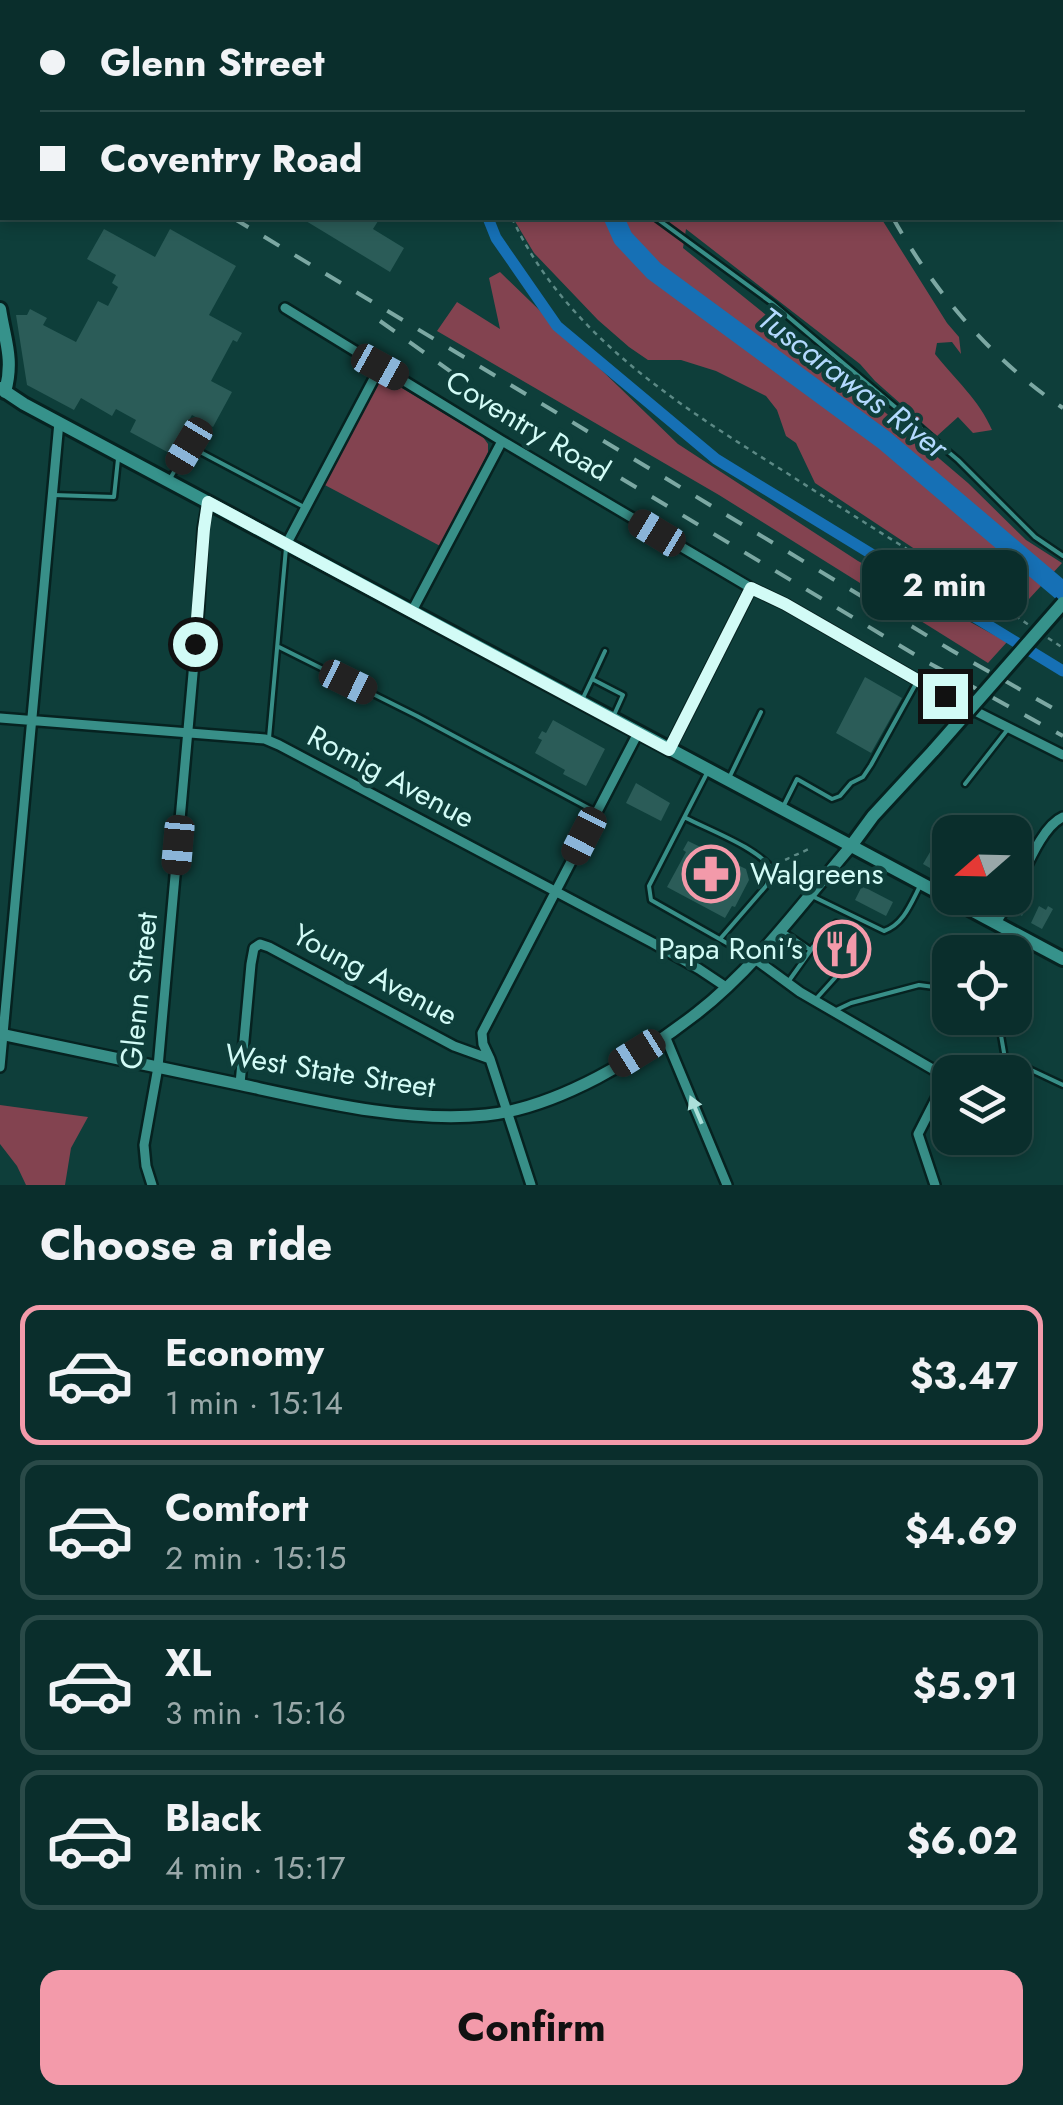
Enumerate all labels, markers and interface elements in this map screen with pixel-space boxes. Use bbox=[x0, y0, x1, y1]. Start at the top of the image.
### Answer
text: Glenn Street bbox=[100, 35, 325, 90]
text: Coventry Road bbox=[100, 131, 363, 186]
water label: Tuscarawas River bbox=[748, 296, 960, 471]
car bbox=[346, 339, 414, 395]
street label: Coventry Road bbox=[438, 359, 619, 492]
car bbox=[161, 413, 217, 479]
car bbox=[624, 505, 690, 561]
callout: 2 min bbox=[862, 551, 1028, 621]
text: 2 min bbox=[902, 562, 987, 608]
route start bbox=[173, 622, 218, 667]
car bbox=[314, 655, 382, 709]
route end bbox=[923, 674, 968, 719]
street label: Romig Avenue bbox=[300, 714, 483, 839]
car bbox=[557, 802, 611, 870]
car bbox=[160, 814, 196, 876]
north arrow bbox=[932, 815, 1032, 915]
map controls bbox=[932, 815, 1032, 1155]
pharmacy icon: Walgreens bbox=[681, 844, 741, 904]
place label: Walgreens bbox=[750, 852, 884, 895]
street label: Glenn Street bbox=[109, 910, 168, 1072]
street label: Young Avenue bbox=[285, 913, 465, 1036]
restaurant icon: Papa Roni's bbox=[812, 919, 872, 979]
place label: Papa Roni's bbox=[658, 927, 803, 970]
button: locate bbox=[932, 935, 1032, 1035]
car bbox=[604, 1024, 670, 1082]
street label: West State Street bbox=[222, 1033, 439, 1108]
button: layers bbox=[932, 1055, 1032, 1155]
one-way arrow bbox=[688, 1096, 704, 1125]
text: Choose a ride bbox=[40, 1212, 332, 1277]
text: Economy bbox=[165, 1325, 324, 1380]
icon: car bbox=[45, 1330, 135, 1420]
text: $3.47 bbox=[910, 1348, 1018, 1403]
text: 1 min · 15:14 bbox=[165, 1380, 343, 1426]
text: Comfort bbox=[165, 1480, 308, 1535]
icon: car bbox=[45, 1485, 135, 1575]
text: $4.69 bbox=[905, 1503, 1018, 1558]
text: 2 min · 15:15 bbox=[165, 1535, 346, 1581]
text: XL bbox=[165, 1635, 211, 1690]
icon: car bbox=[45, 1640, 135, 1730]
text: $5.91 bbox=[913, 1658, 1018, 1713]
text: 3 min · 15:16 bbox=[165, 1690, 346, 1736]
text: Black bbox=[165, 1790, 262, 1845]
icon: car bbox=[45, 1795, 135, 1885]
text: $6.02 bbox=[907, 1813, 1018, 1868]
text: 4 min · 15:17 bbox=[165, 1845, 345, 1891]
button: Confirm bbox=[40, 1970, 1023, 2085]

